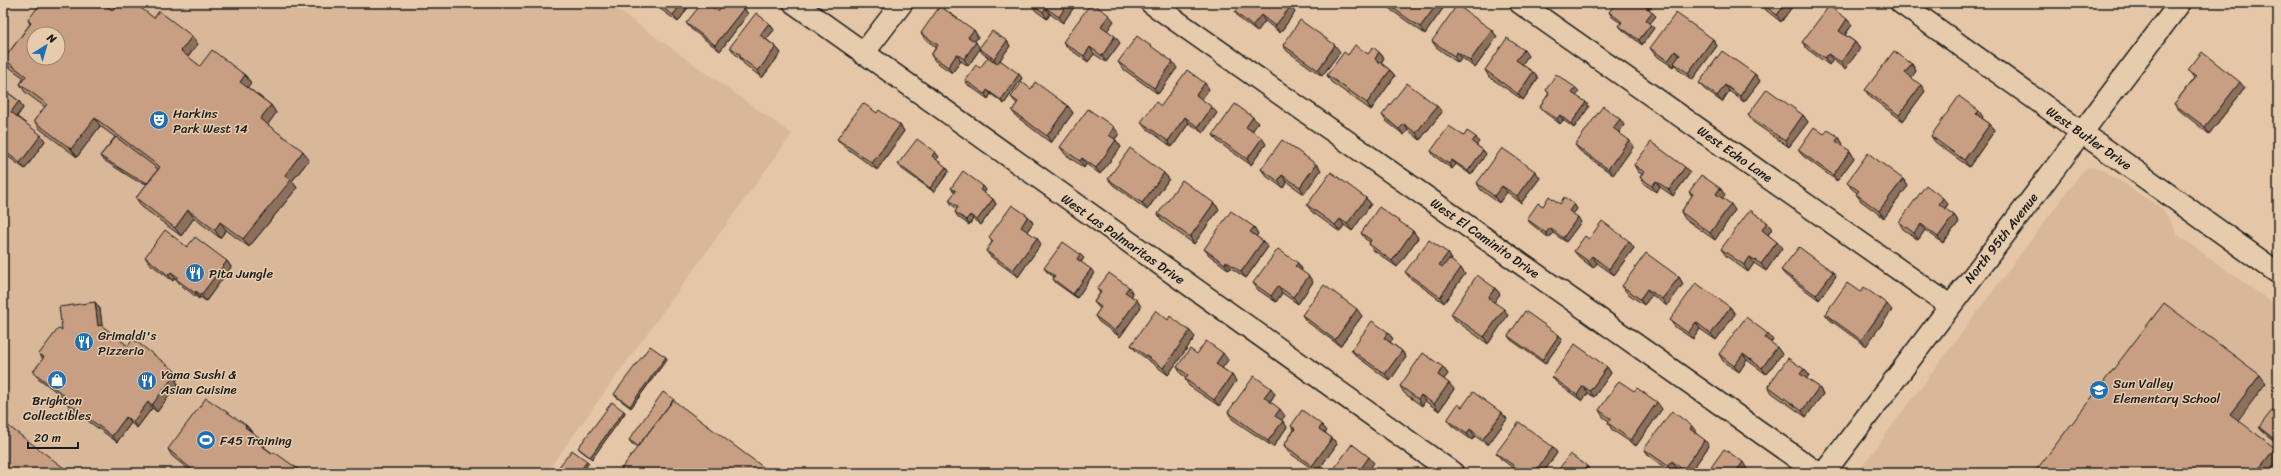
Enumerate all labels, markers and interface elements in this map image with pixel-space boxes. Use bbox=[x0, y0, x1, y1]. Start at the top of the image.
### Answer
north arrow bbox=[26, 26, 66, 66]
text: N bbox=[42, 28, 61, 49]
street label: West Butler Drive bbox=[2041, 100, 2137, 176]
place label: Harkins Park West 14 bbox=[173, 102, 248, 140]
theatre icon: Harkins Park West 14 bbox=[148, 109, 170, 131]
street label: West Echo Lane bbox=[1692, 119, 1778, 189]
street label: West Las Palmaritas Drive bbox=[1056, 187, 1190, 291]
street label: North 95th Avenue bbox=[1958, 188, 2044, 288]
street label: West El Caminito Drive bbox=[1426, 192, 1544, 284]
restaurant icon: Pita Jungle bbox=[184, 262, 206, 284]
place label: Pita Jungle bbox=[209, 262, 273, 285]
place label: Grimaldi's Pizzeria bbox=[98, 324, 157, 362]
restaurant icon: Grimaldi's Pizzeria bbox=[73, 331, 95, 353]
place label: Yama Sushi & Asian Cuisine bbox=[160, 363, 237, 401]
shop icon: Brighton Collectibles bbox=[46, 369, 68, 391]
restaurant icon: Yama Sushi & Asian Cuisine bbox=[136, 370, 158, 392]
place label: Sun Valley Elementary School bbox=[2113, 372, 2221, 410]
school or university icon: Sun Valley Elementary School bbox=[2088, 379, 2110, 401]
place label: Brighton Collectibles bbox=[23, 389, 92, 427]
scale bar bbox=[28, 424, 78, 450]
text: 20 m bbox=[34, 427, 61, 449]
sports icon: F45 Training bbox=[195, 429, 217, 451]
place label: F45 Training bbox=[220, 429, 292, 452]

